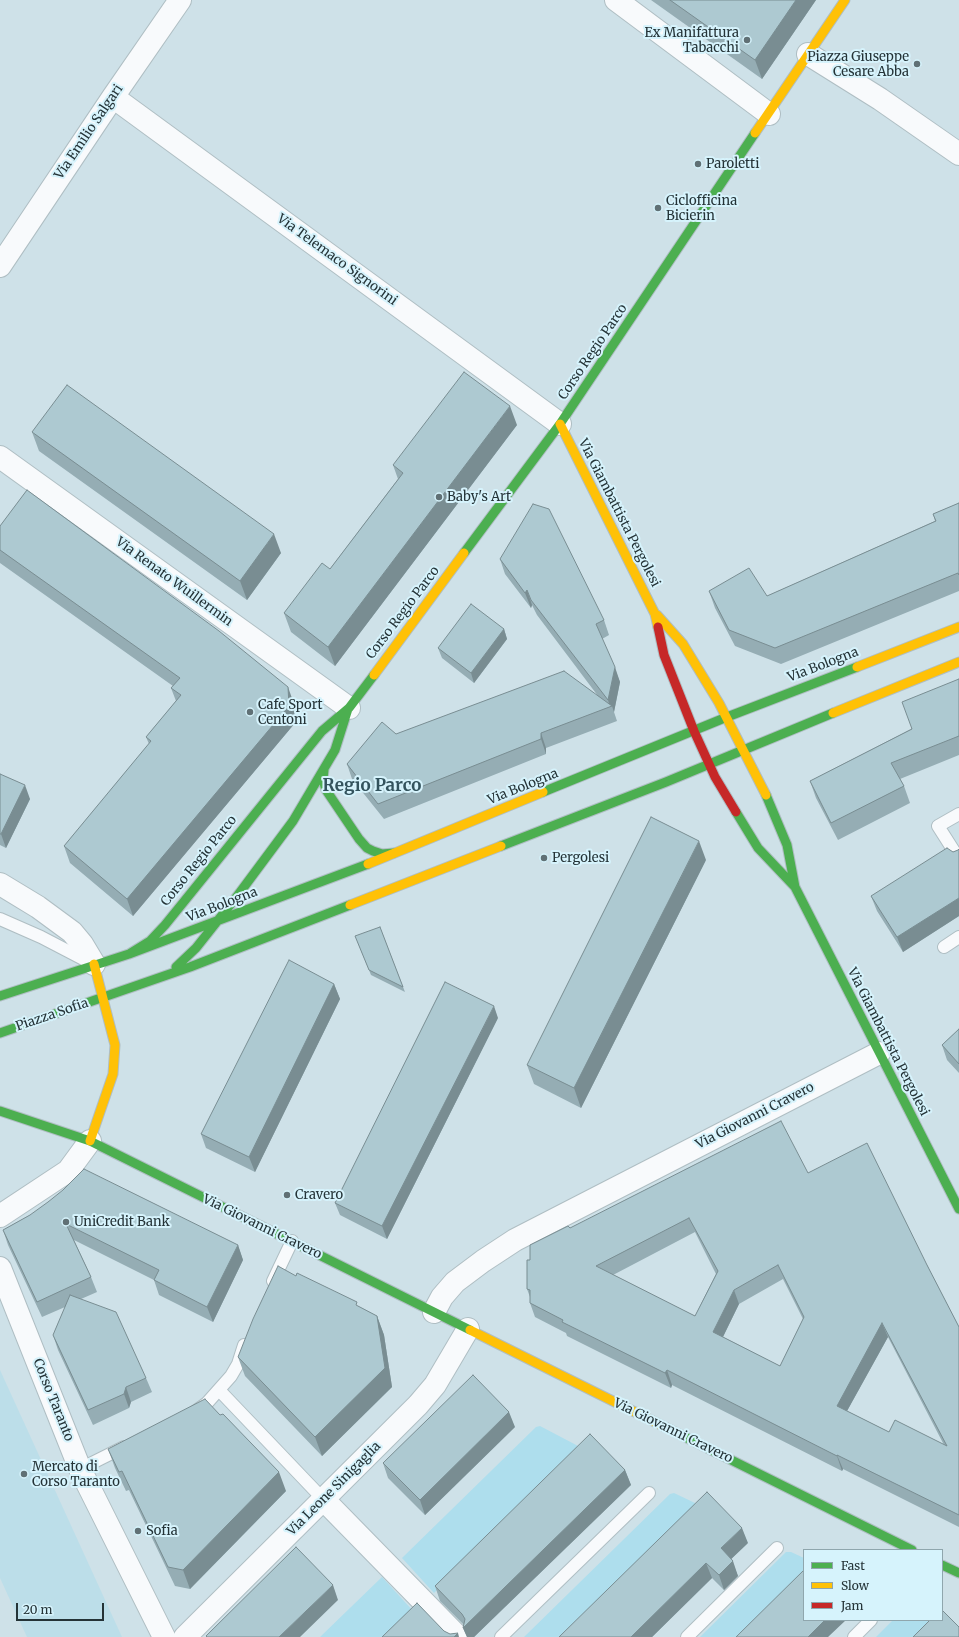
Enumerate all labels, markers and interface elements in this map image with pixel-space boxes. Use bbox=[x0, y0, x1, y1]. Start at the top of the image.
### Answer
place label: Ex Manifattura Tabacchi bbox=[644, 25, 739, 56]
marker: Ex Manifattura Tabacchi bbox=[742, 35, 752, 45]
place label: Piazza Giuseppe Cesare Abba bbox=[807, 49, 909, 80]
marker: Piazza Giuseppe Cesare Abba bbox=[912, 59, 922, 69]
street label: Via Emilio Salgari bbox=[52, 82, 126, 182]
place label: Paroletti bbox=[706, 156, 759, 172]
marker: Paroletti bbox=[693, 159, 703, 169]
place label: Ciclofficina Bicierin bbox=[666, 193, 737, 224]
marker: Ciclofficina Bicierin bbox=[653, 203, 663, 213]
street label: Via Telemaco Signorini bbox=[274, 211, 400, 309]
street label: Corso Regio Parco bbox=[555, 301, 631, 403]
street label: Via Giambattista Pergolesi bbox=[575, 436, 663, 590]
place label: Baby's Art bbox=[447, 489, 511, 505]
marker: Baby's Art bbox=[434, 492, 444, 502]
street label: Via Renato Wuillermin bbox=[112, 534, 236, 630]
street label: Corso Regio Parco bbox=[363, 564, 443, 662]
street label: Via Bologna bbox=[785, 644, 861, 686]
place label: Cafe Sport Centoni bbox=[258, 697, 323, 728]
marker: Cafe Sport Centoni bbox=[245, 707, 255, 717]
street label: Via Bologna bbox=[485, 766, 561, 808]
district label: Regio Parco bbox=[323, 776, 421, 796]
street label: Corso Regio Parco bbox=[158, 813, 240, 909]
place label: Pergolesi bbox=[552, 850, 609, 866]
marker: Pergolesi bbox=[539, 853, 549, 863]
street label: Via Bologna bbox=[184, 884, 260, 926]
street label: Via Giambattista Pergolesi bbox=[844, 965, 932, 1119]
street label: Piazza Sofia bbox=[14, 995, 90, 1035]
street label: Via Giovanni Cravero bbox=[693, 1079, 817, 1153]
place label: Cravero bbox=[295, 1187, 343, 1203]
marker: Cravero bbox=[282, 1190, 292, 1200]
street label: Via Giovanni Cravero bbox=[200, 1191, 324, 1263]
place label: UniCredit Bank bbox=[74, 1214, 170, 1230]
marker: UniCredit Bank bbox=[61, 1217, 71, 1227]
street label: Corso Taranto bbox=[29, 1356, 77, 1444]
street label: Via Giovanni Cravero bbox=[611, 1395, 735, 1467]
street label: Via Leone Sinigaglia bbox=[284, 1439, 384, 1539]
place label: Mercato di Corso Taranto bbox=[32, 1459, 120, 1490]
marker: Mercato di Corso Taranto bbox=[19, 1469, 29, 1479]
place label: Sofia bbox=[146, 1523, 178, 1539]
marker: Sofia bbox=[133, 1526, 143, 1536]
legend bbox=[803, 1549, 943, 1621]
text: Fast bbox=[841, 1558, 865, 1573]
text: Slow bbox=[841, 1578, 869, 1593]
scale bar bbox=[18, 1595, 106, 1621]
text: Jam bbox=[841, 1598, 863, 1613]
text: 20 m bbox=[23, 1602, 52, 1617]

